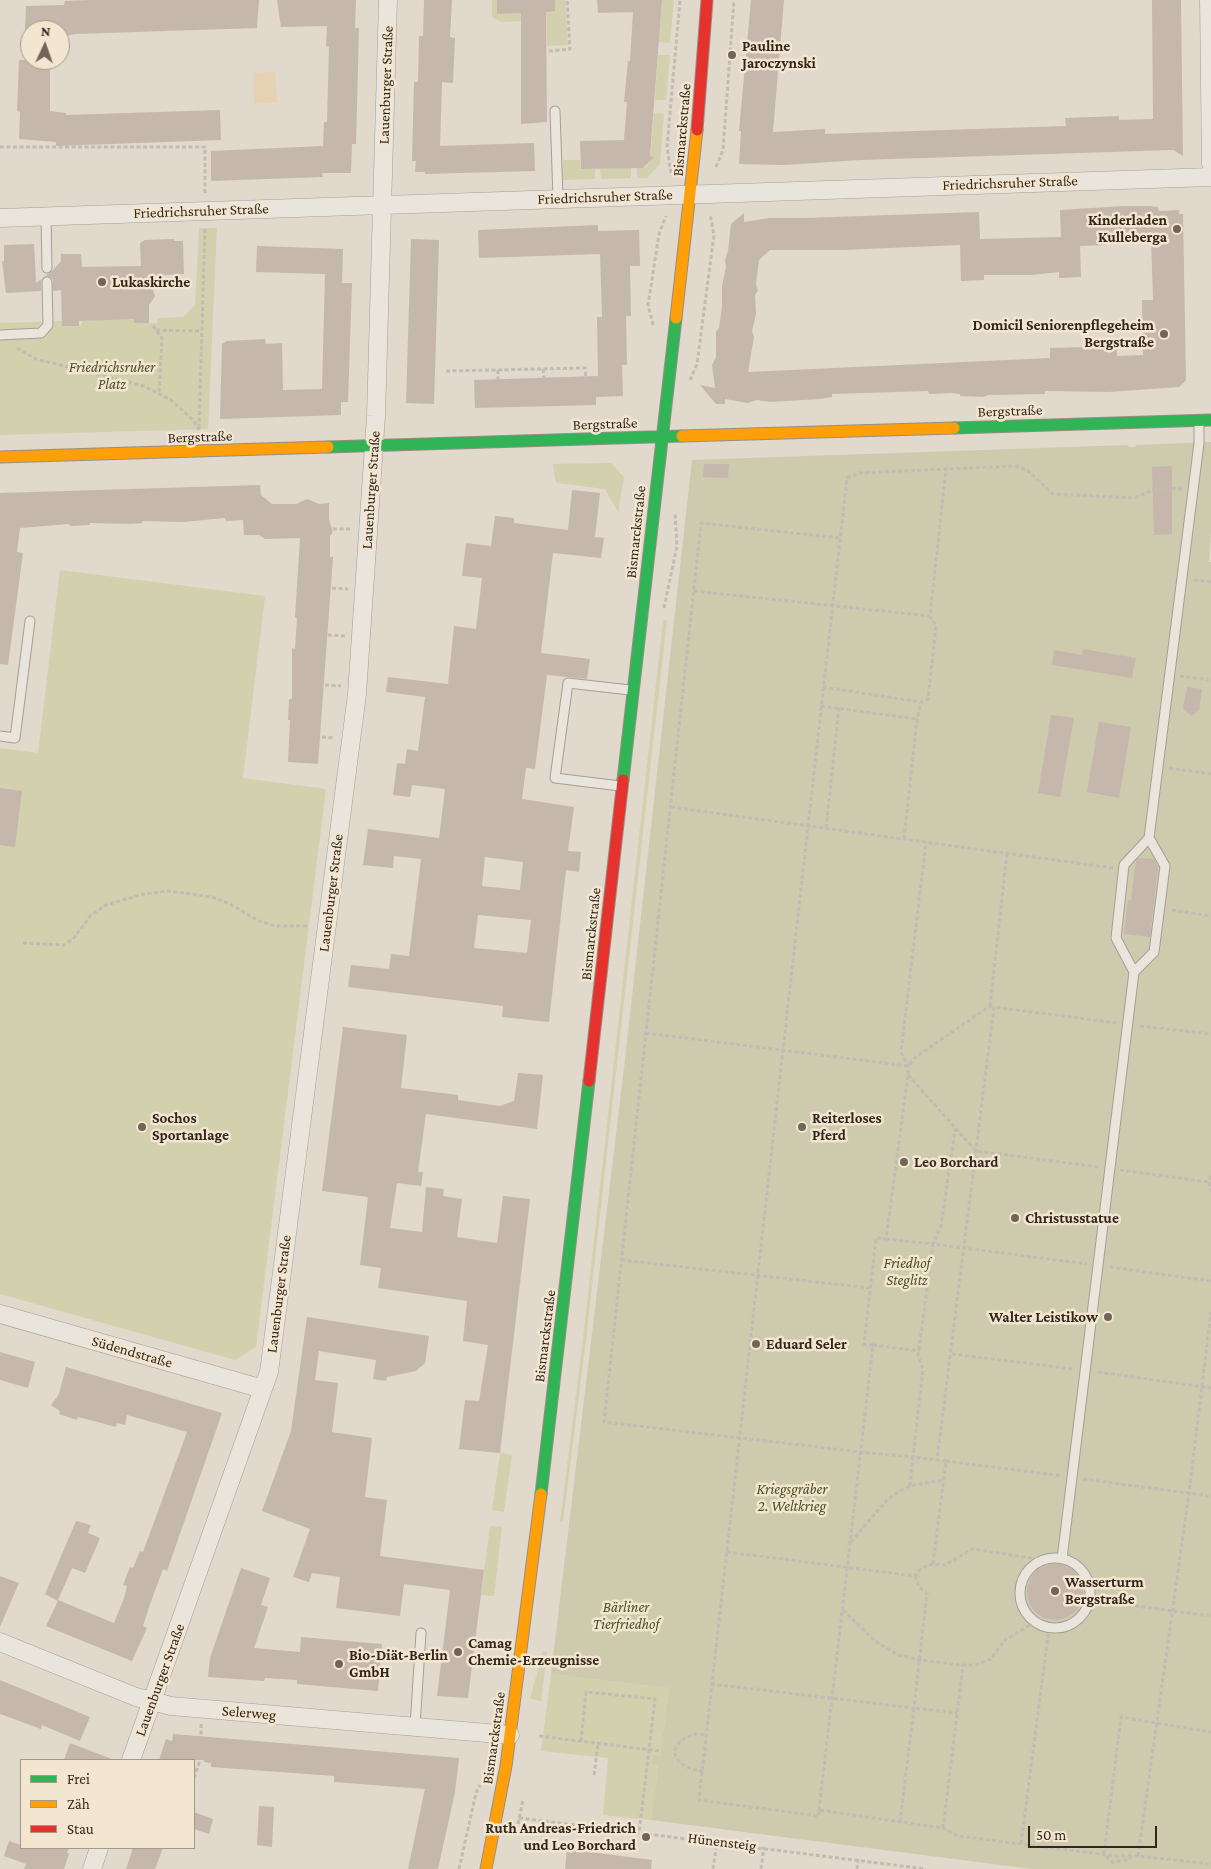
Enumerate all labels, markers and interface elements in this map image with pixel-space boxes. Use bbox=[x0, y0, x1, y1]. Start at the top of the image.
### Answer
north arrow bbox=[20, 20, 70, 70]
text: N bbox=[41, 23, 51, 39]
street label: Lauenburger Straße bbox=[375, 25, 397, 145]
place label: Pauline Jaroczynski bbox=[742, 37, 816, 72]
marker: Pauline Jaroczynski bbox=[726, 49, 738, 61]
street label: Bismarckstraße bbox=[669, 83, 695, 177]
street label: Friedrichsruher Straße bbox=[942, 172, 1078, 194]
street label: Friedrichsruher Straße bbox=[537, 186, 673, 208]
street label: Friedrichsruher Straße bbox=[133, 200, 269, 222]
place label: Kinderladen Kulleberga bbox=[1088, 211, 1167, 246]
marker: Kinderladen Kulleberga bbox=[1171, 223, 1183, 235]
place label: Lukaskirche bbox=[112, 273, 190, 291]
marker: Lukaskirche bbox=[96, 276, 108, 288]
place label: Domicil Seniorenpflegeheim Bergstraße bbox=[973, 316, 1154, 351]
marker: Domicil Seniorenpflegeheim Bergstraße bbox=[1158, 328, 1170, 340]
park label: Friedrichsruher Platz bbox=[69, 358, 155, 393]
street label: Bergstraße bbox=[977, 401, 1043, 421]
street label: Bergstraße bbox=[572, 414, 638, 434]
street label: Bergstraße bbox=[167, 427, 233, 447]
street label: Lauenburger Straße bbox=[358, 430, 384, 550]
street label: Bismarckstraße bbox=[622, 485, 650, 579]
street label: Lauenburger Straße bbox=[315, 833, 347, 953]
street label: Bismarckstraße bbox=[577, 887, 605, 981]
place label: Sochos Sportanlage bbox=[152, 1109, 229, 1144]
place label: Reiterloses Pferd bbox=[812, 1109, 882, 1144]
marker: Sochos Sportanlage bbox=[136, 1121, 148, 1133]
marker: Reiterloses Pferd bbox=[796, 1121, 808, 1133]
place label: Leo Borchard bbox=[914, 1153, 998, 1171]
marker: Leo Borchard bbox=[898, 1156, 910, 1168]
place label: Christusstatue bbox=[1025, 1209, 1119, 1227]
marker: Christusstatue bbox=[1009, 1212, 1021, 1224]
street label: Lauenburger Straße bbox=[263, 1234, 295, 1354]
park label: Friedhof Steglitz bbox=[884, 1254, 930, 1289]
street label: Bismarckstraße bbox=[530, 1289, 560, 1383]
place label: Walter Leistikow bbox=[989, 1308, 1098, 1326]
marker: Walter Leistikow bbox=[1102, 1311, 1114, 1323]
street label: Südendstraße bbox=[90, 1332, 174, 1372]
place label: Eduard Seler bbox=[766, 1335, 847, 1353]
marker: Eduard Seler bbox=[750, 1338, 762, 1350]
park label: Kriegsgräber 2. Weltkrieg bbox=[757, 1480, 827, 1515]
place label: Wasserturm Bergstraße bbox=[1065, 1573, 1144, 1608]
marker: Wasserturm Bergstraße bbox=[1049, 1585, 1061, 1597]
park label: Bärliner Tierfriedhof bbox=[593, 1598, 659, 1633]
street label: Lauenburger Straße bbox=[131, 1621, 189, 1739]
place label: Camag Chemie-Erzeugnisse bbox=[468, 1634, 599, 1669]
place label: Bio-Diät-Berlin GmbH bbox=[349, 1646, 448, 1681]
marker: Camag Chemie-Erzeugnisse bbox=[452, 1646, 464, 1658]
marker: Bio-Diät-Berlin GmbH bbox=[333, 1658, 345, 1670]
street label: Bismarckstraße bbox=[479, 1691, 509, 1785]
street label: Selerweg bbox=[221, 1702, 277, 1724]
legend bbox=[20, 1759, 195, 1849]
text: Frei bbox=[67, 1771, 90, 1787]
text: Zäh bbox=[67, 1796, 90, 1812]
scale bar bbox=[1031, 1816, 1160, 1848]
place label: Ruth Andreas-Friedrich und Leo Borchard bbox=[485, 1819, 636, 1854]
text: Stau bbox=[67, 1821, 94, 1837]
text: 50 m bbox=[1036, 1827, 1066, 1843]
street label: Hünensteig bbox=[687, 1829, 757, 1855]
marker: Ruth Andreas-Friedrich und Leo Borchard bbox=[640, 1831, 652, 1843]

